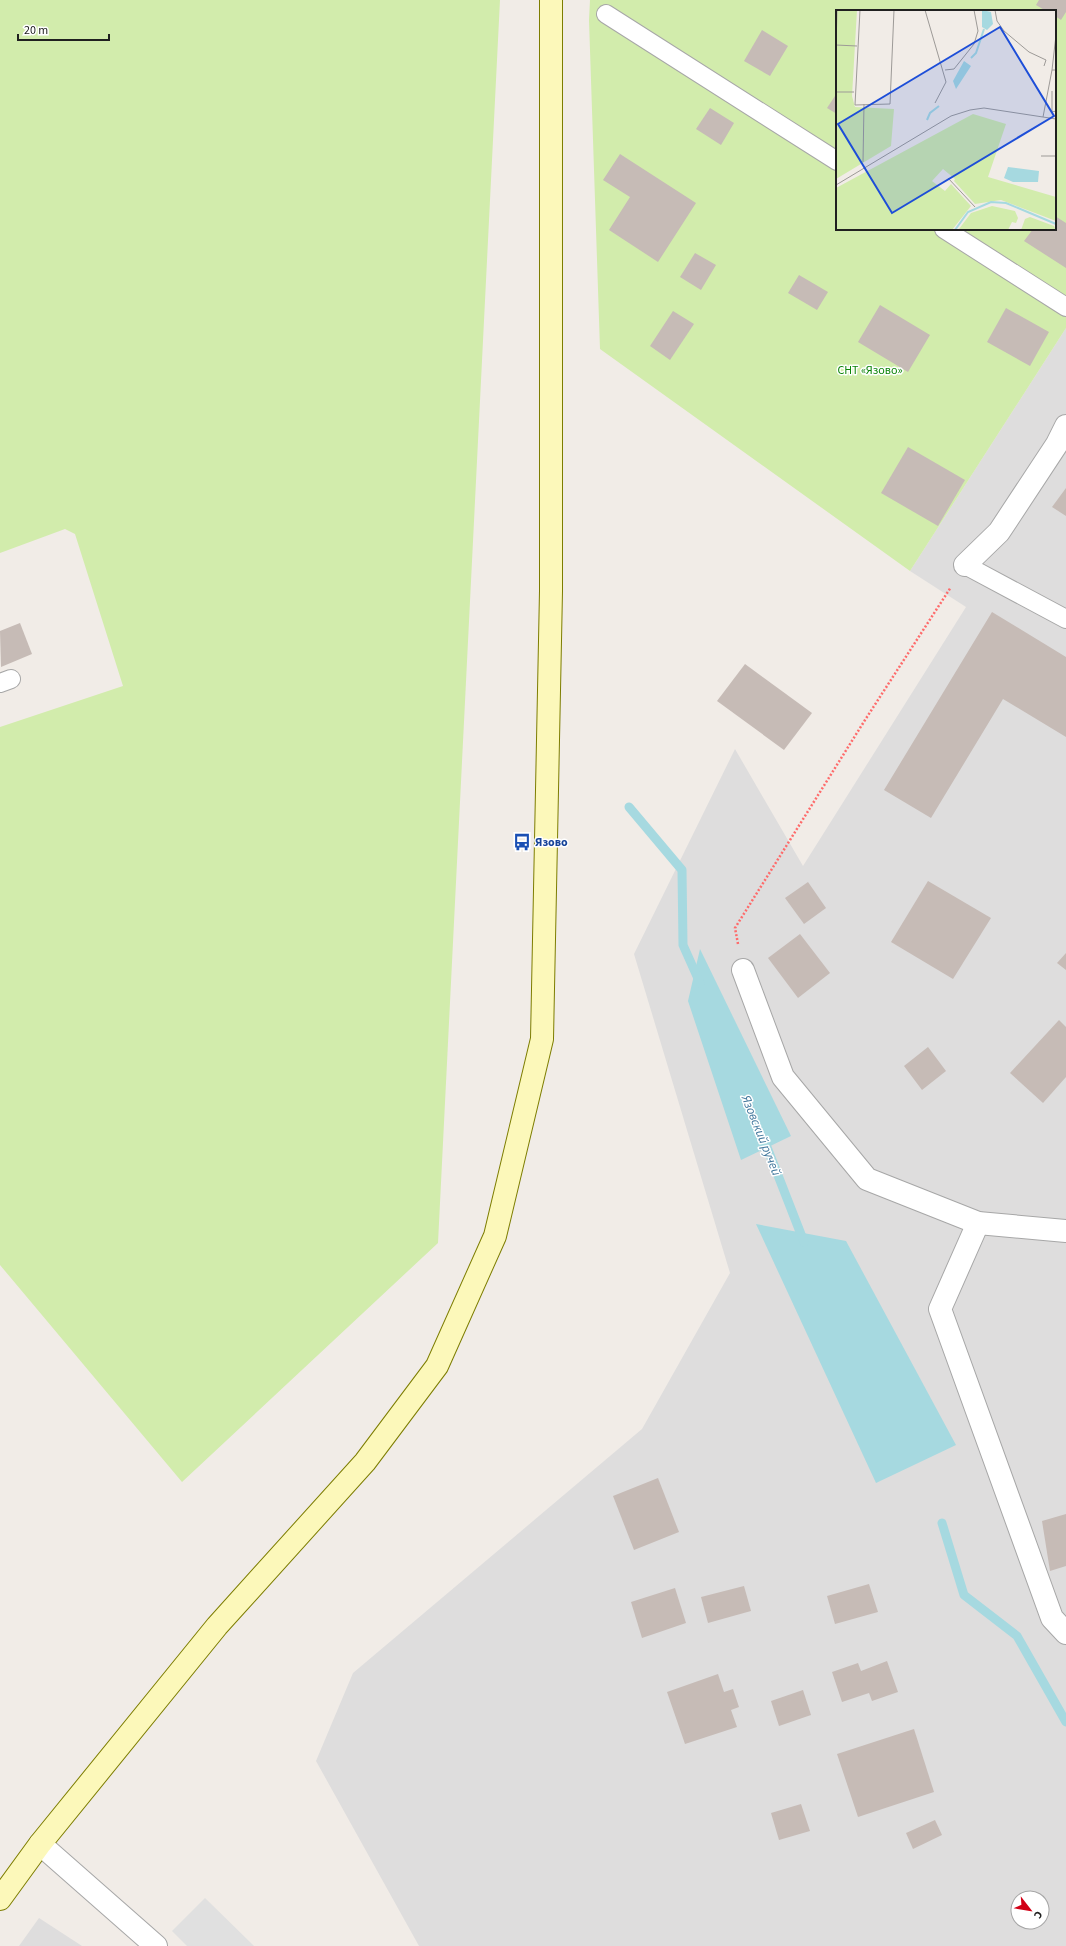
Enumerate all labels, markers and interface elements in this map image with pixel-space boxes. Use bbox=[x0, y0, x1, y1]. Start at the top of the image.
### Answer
inset map bbox=[836, 10, 1056, 230]
scale bar bbox=[18, 16, 109, 42]
text: 20 m bbox=[24, 22, 48, 39]
park label: СНТ «Язово» bbox=[837, 362, 903, 379]
bus stop icon: Язово bbox=[512, 832, 532, 852]
place label: Язово bbox=[535, 834, 568, 851]
water label: Язовский ручей bbox=[736, 1092, 785, 1178]
north arrow bbox=[1010, 1890, 1050, 1930]
text: С bbox=[1030, 1908, 1046, 1922]

